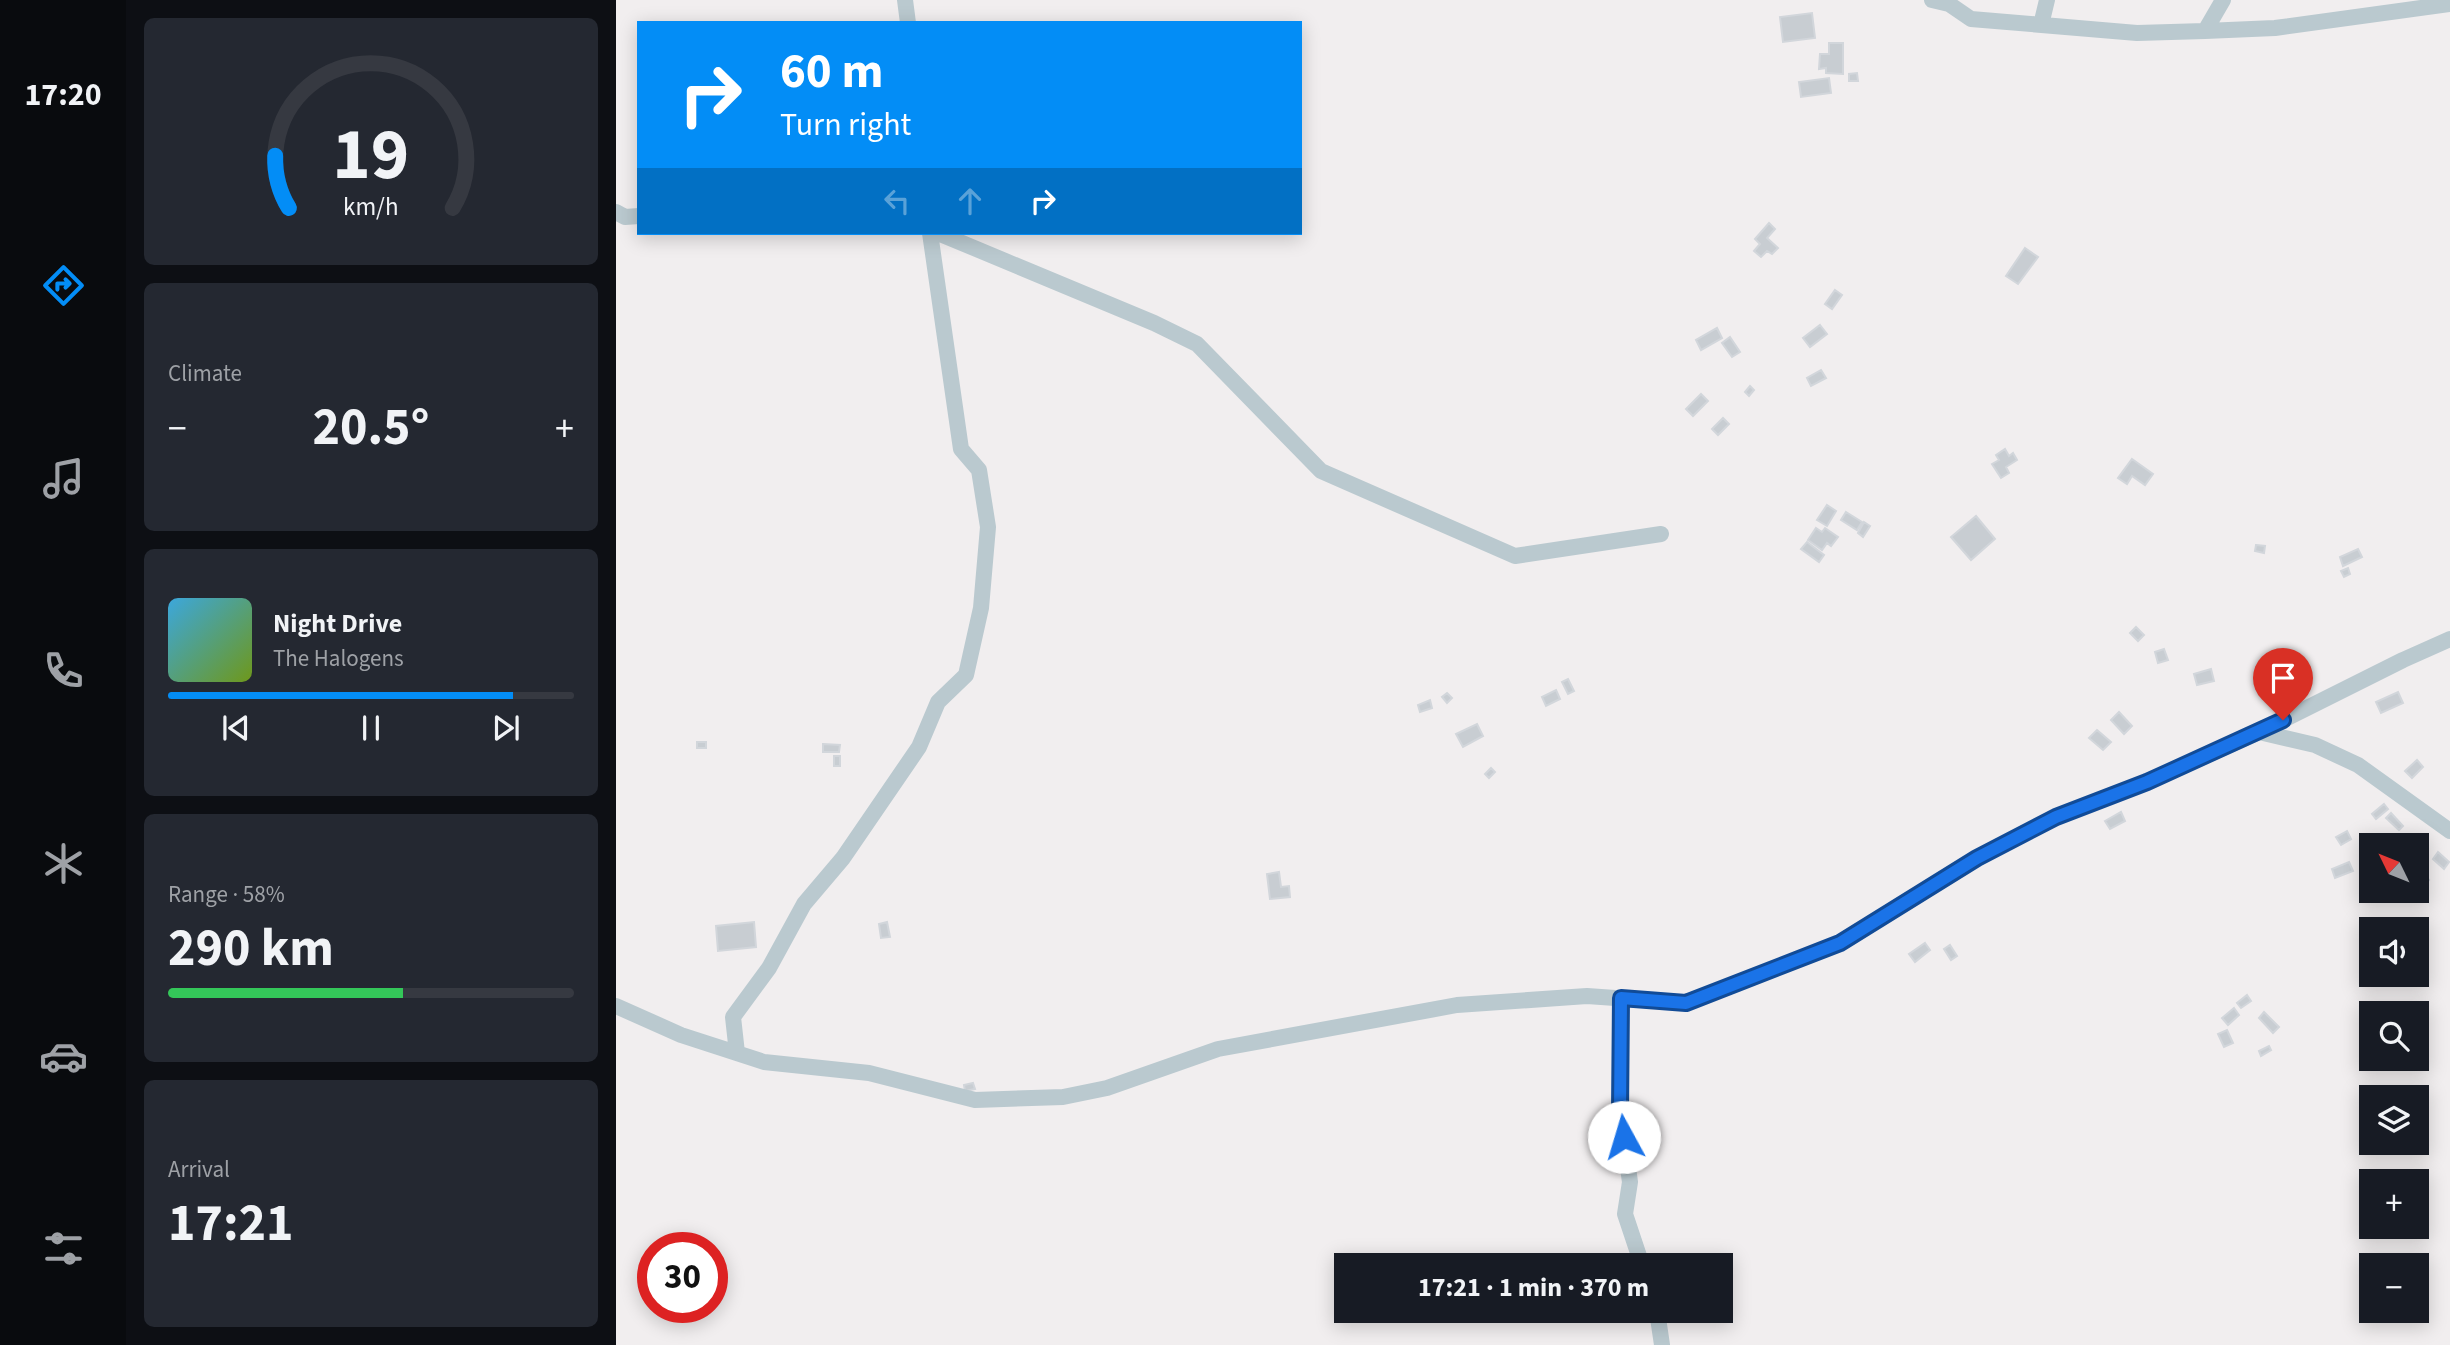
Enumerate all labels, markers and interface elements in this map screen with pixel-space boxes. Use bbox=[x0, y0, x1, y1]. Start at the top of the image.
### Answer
text: 60 m bbox=[780, 37, 884, 107]
icon: right bbox=[665, 49, 756, 140]
text: 17:20 bbox=[24, 72, 102, 118]
text: Turn right bbox=[780, 102, 911, 148]
text: 19 bbox=[333, 103, 409, 207]
icon: left bbox=[878, 182, 916, 220]
icon: ahead bbox=[951, 182, 989, 220]
icon: right bbox=[1024, 182, 1062, 220]
text: km/h bbox=[343, 189, 399, 225]
icon: directions bbox=[39, 261, 88, 310]
text: Climate bbox=[168, 357, 242, 390]
text: 20.5° bbox=[313, 391, 429, 465]
text: − bbox=[168, 402, 187, 456]
text: + bbox=[555, 402, 574, 456]
icon: music bbox=[39, 454, 88, 503]
text: Night Drive bbox=[273, 605, 402, 642]
text: The Halogens bbox=[273, 642, 404, 675]
icon: phone bbox=[39, 646, 88, 695]
pin bbox=[2253, 648, 2313, 720]
icon: arrive bbox=[2264, 659, 2302, 697]
icon: previous bbox=[217, 709, 255, 747]
icon: pause bbox=[352, 709, 390, 747]
icon: next bbox=[487, 709, 525, 747]
north arrow bbox=[2359, 833, 2429, 903]
map controls bbox=[2359, 833, 2429, 1323]
icon: climate bbox=[39, 839, 88, 888]
text: Range · 58% bbox=[168, 878, 285, 911]
text: 290 km bbox=[168, 912, 334, 986]
button: sound bbox=[2359, 917, 2429, 987]
button: search bbox=[2359, 1001, 2429, 1071]
icon: car bbox=[39, 1032, 88, 1081]
button: layers bbox=[2359, 1085, 2429, 1155]
position arrow bbox=[1587, 1100, 1661, 1174]
text: Arrival bbox=[168, 1153, 230, 1186]
button: + bbox=[2359, 1169, 2429, 1239]
text: 17:21 bbox=[168, 1187, 293, 1261]
icon: filters bbox=[39, 1224, 88, 1273]
speed limit sign: 30 bbox=[637, 1232, 728, 1323]
button: − bbox=[2359, 1253, 2429, 1323]
text: 17:21 · 1 min · 370 m bbox=[1418, 1269, 1649, 1306]

